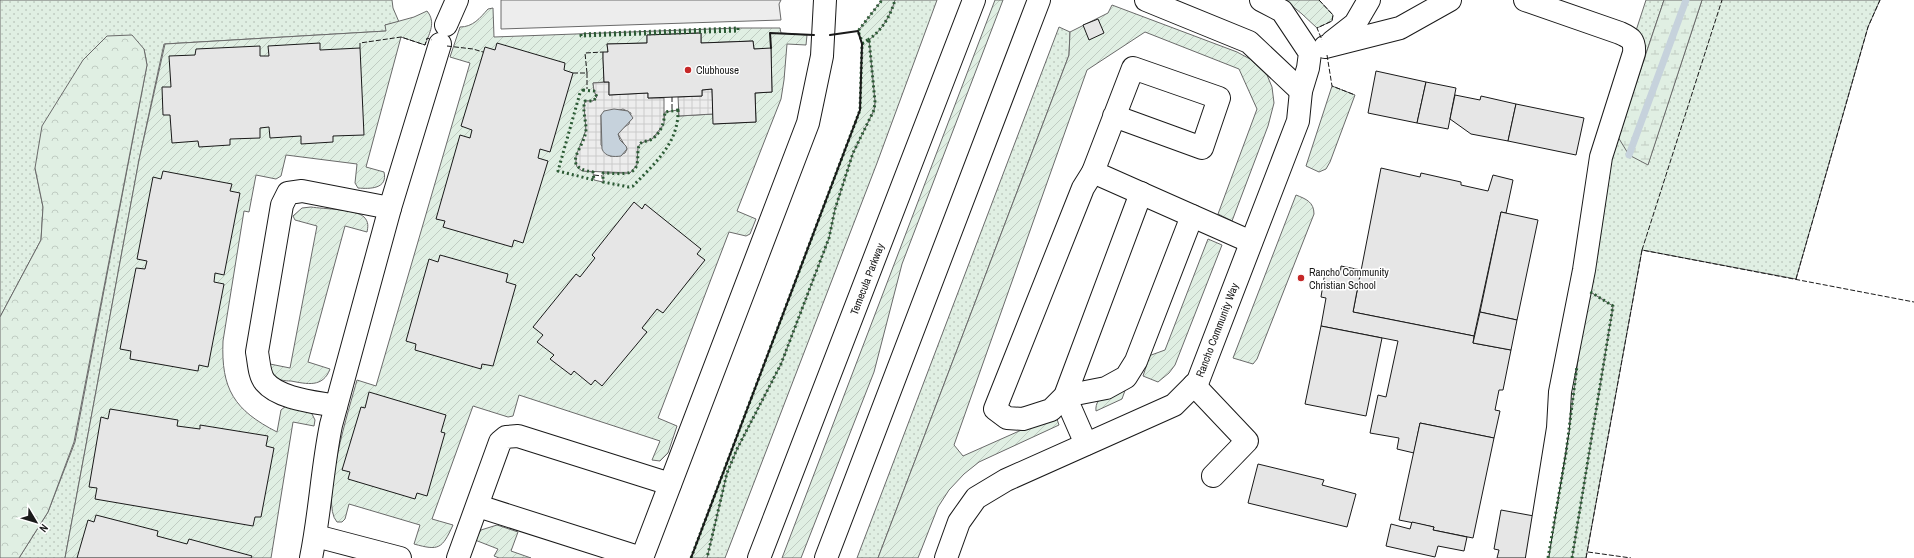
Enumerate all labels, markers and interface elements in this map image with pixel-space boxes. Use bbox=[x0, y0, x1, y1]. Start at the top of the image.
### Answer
place label: Clubhouse bbox=[696, 63, 739, 77]
marker: Clubhouse bbox=[683, 65, 693, 75]
street label: Temecula Parkway bbox=[847, 241, 887, 317]
place label: Rancho Community Christian School bbox=[1309, 265, 1389, 292]
marker: Rancho Community Christian School bbox=[1296, 273, 1306, 283]
street label: Rancho Community Way bbox=[1193, 280, 1242, 379]
north arrow bbox=[16, 502, 56, 542]
text: N bbox=[36, 521, 51, 535]

